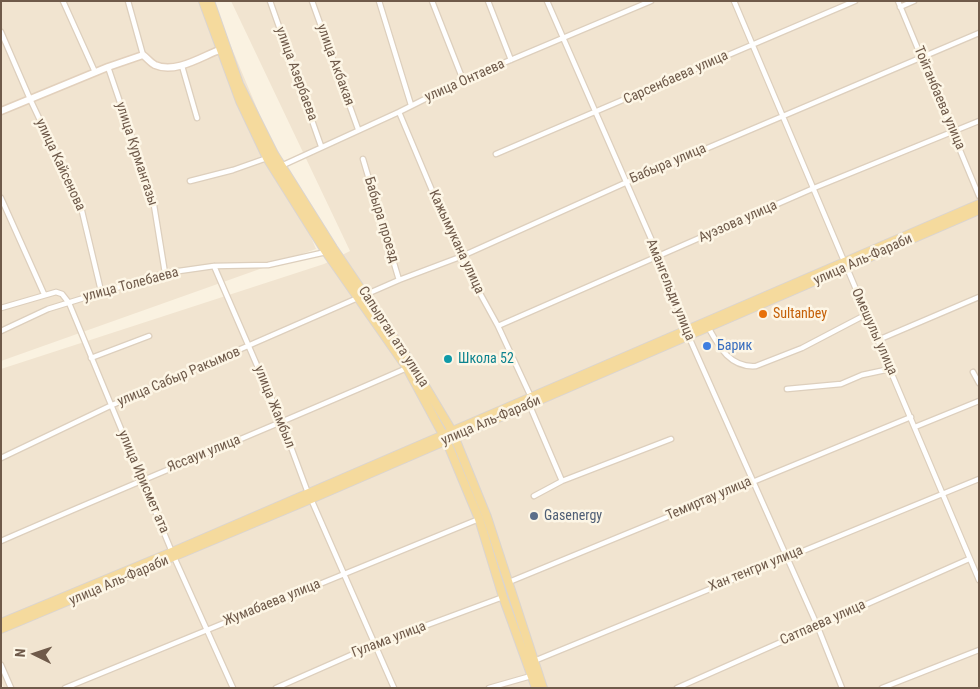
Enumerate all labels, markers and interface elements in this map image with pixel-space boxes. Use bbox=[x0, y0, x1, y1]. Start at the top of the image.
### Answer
street label: улица Акбакая bbox=[312, 22, 358, 108]
street label: улица Азербаева bbox=[271, 25, 321, 123]
street label: Тойганбаева улица bbox=[910, 44, 968, 152]
street label: Сарсенбаева улица bbox=[621, 47, 731, 109]
street label: улица Онтаева bbox=[423, 56, 507, 106]
street label: улица Курмангазы bbox=[111, 100, 161, 208]
street label: улица Кайсенова bbox=[31, 116, 89, 214]
street label: Бабыра улица bbox=[627, 140, 709, 188]
street label: Бабыра проезд bbox=[360, 175, 402, 265]
street label: Кажымукана улица bbox=[425, 187, 487, 297]
street label: Ауэзова улица bbox=[696, 197, 780, 247]
street label: улица Аль-Фараби bbox=[811, 231, 915, 289]
street label: Амангельди улица bbox=[642, 237, 698, 343]
street label: улица Толебаева bbox=[81, 264, 181, 306]
street label: Сапырган ата улица bbox=[354, 283, 432, 391]
street label: Омешулы улица bbox=[847, 286, 901, 378]
place label: Sultanbey bbox=[773, 306, 827, 322]
marker: Sultanbey bbox=[757, 308, 769, 320]
place label: Барик bbox=[717, 338, 752, 354]
marker: Барик bbox=[701, 340, 713, 352]
street label: улица Сабыр Ракымов bbox=[115, 343, 243, 411]
place label: Школа 52 bbox=[458, 351, 514, 367]
marker: Школа 52 bbox=[442, 353, 454, 365]
street label: улица Жамбыл bbox=[250, 363, 298, 451]
street label: улица Аль-Фараби bbox=[439, 393, 543, 449]
street label: улица Ирисмет ата bbox=[114, 428, 172, 536]
street label: Яссауи улица bbox=[165, 432, 243, 476]
street label: Темиртау улица bbox=[664, 473, 754, 525]
place label: Gasenergy bbox=[544, 508, 602, 524]
marker: Gasenergy bbox=[528, 510, 540, 522]
street label: Хан тенгри улица bbox=[706, 542, 806, 596]
street label: улица Аль-Фараби bbox=[67, 553, 171, 609]
street label: Жумабаева улица bbox=[221, 576, 323, 630]
street label: Сатпаева улица bbox=[778, 597, 868, 649]
street label: Гулама улица bbox=[350, 618, 428, 662]
north arrow bbox=[10, 629, 60, 679]
text: N bbox=[12, 648, 28, 658]

